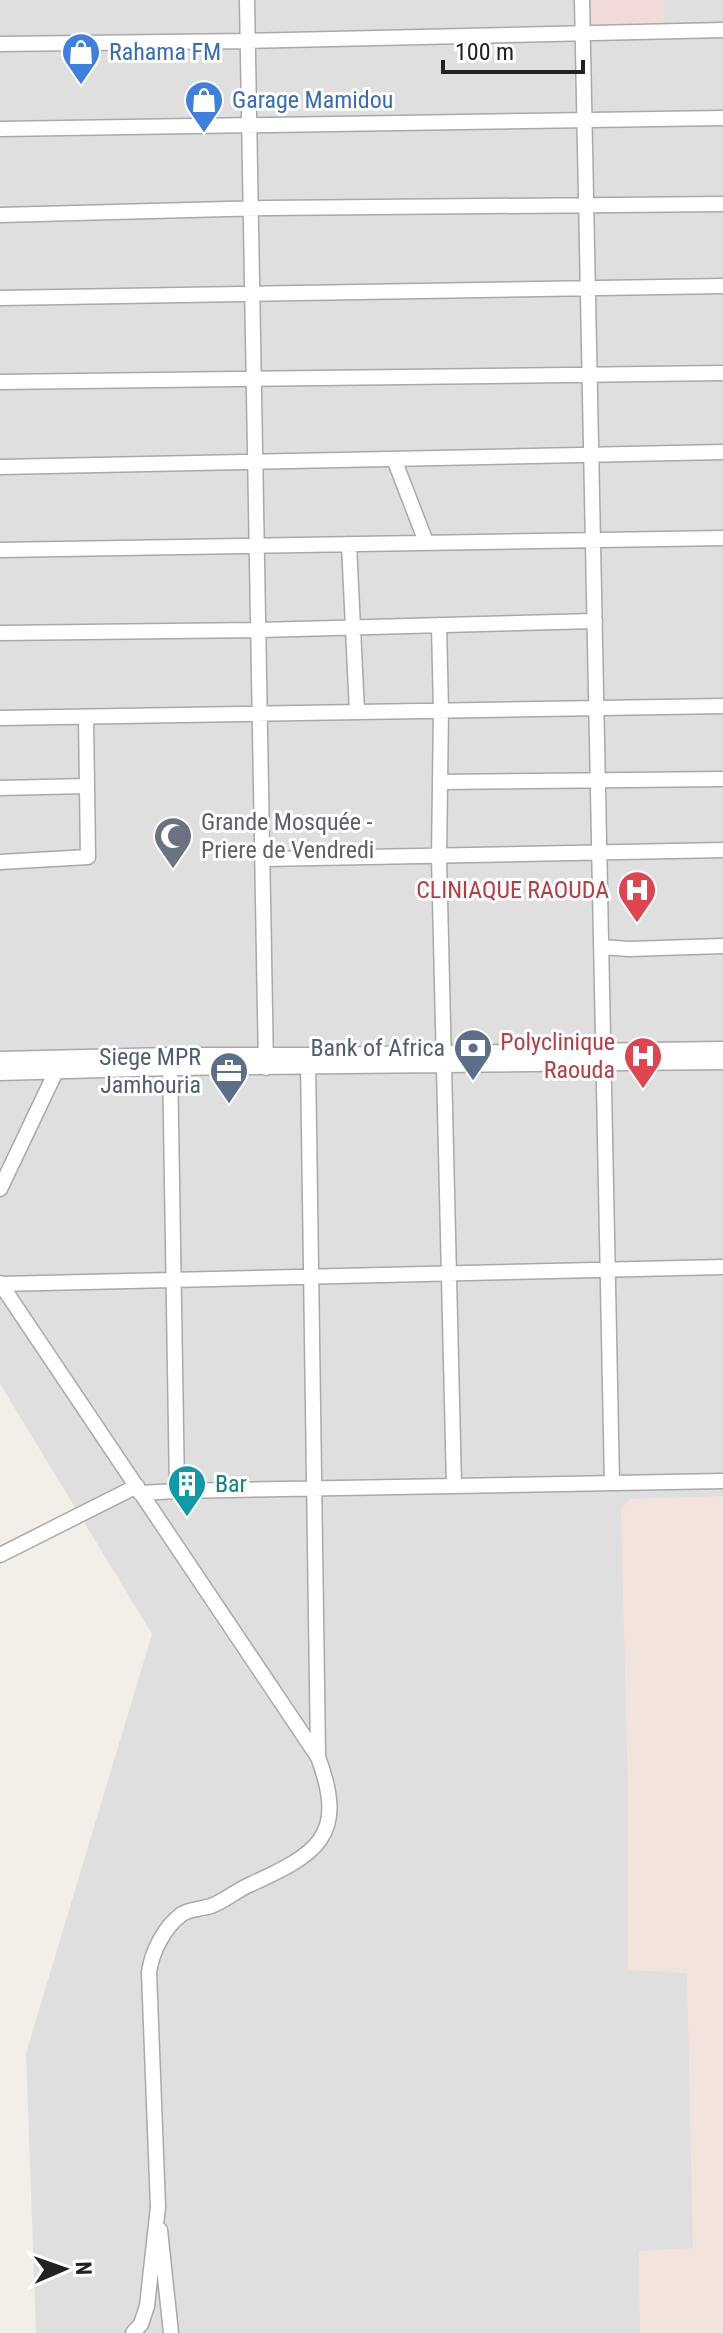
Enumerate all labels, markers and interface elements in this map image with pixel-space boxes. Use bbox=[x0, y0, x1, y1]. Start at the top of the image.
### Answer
scale bar bbox=[443, 24, 583, 74]
shop icon: Rahama FM bbox=[60, 31, 102, 86]
place label: Rahama FM bbox=[109, 38, 221, 66]
text: 100 m bbox=[455, 38, 514, 66]
shop icon: Garage Mamidou bbox=[183, 79, 225, 134]
place label: Garage Mamidou bbox=[232, 86, 393, 114]
place label: Grande Mosquée - Priere de Vendredi bbox=[201, 808, 374, 864]
mosque icon: Grande Mosquée - Priere de Vendredi bbox=[152, 815, 194, 870]
hospital icon: CLINIAQUE RAOUDA bbox=[616, 869, 658, 924]
place label: CLINIAQUE RAOUDA bbox=[416, 876, 609, 904]
bank icon: Bank of Africa bbox=[452, 1027, 494, 1082]
place label: Polyclinique Raouda bbox=[500, 1028, 615, 1084]
place label: Bank of Africa bbox=[310, 1034, 445, 1062]
hospital icon: Polyclinique Raouda bbox=[622, 1035, 664, 1090]
place label: Siege MPR Jamhouria bbox=[99, 1043, 201, 1099]
office icon: Siege MPR Jamhouria bbox=[208, 1050, 250, 1105]
building icon: Bar bbox=[166, 1463, 208, 1518]
place label: Bar bbox=[215, 1470, 247, 1498]
north arrow bbox=[24, 2229, 104, 2309]
text: N bbox=[71, 2261, 96, 2275]

